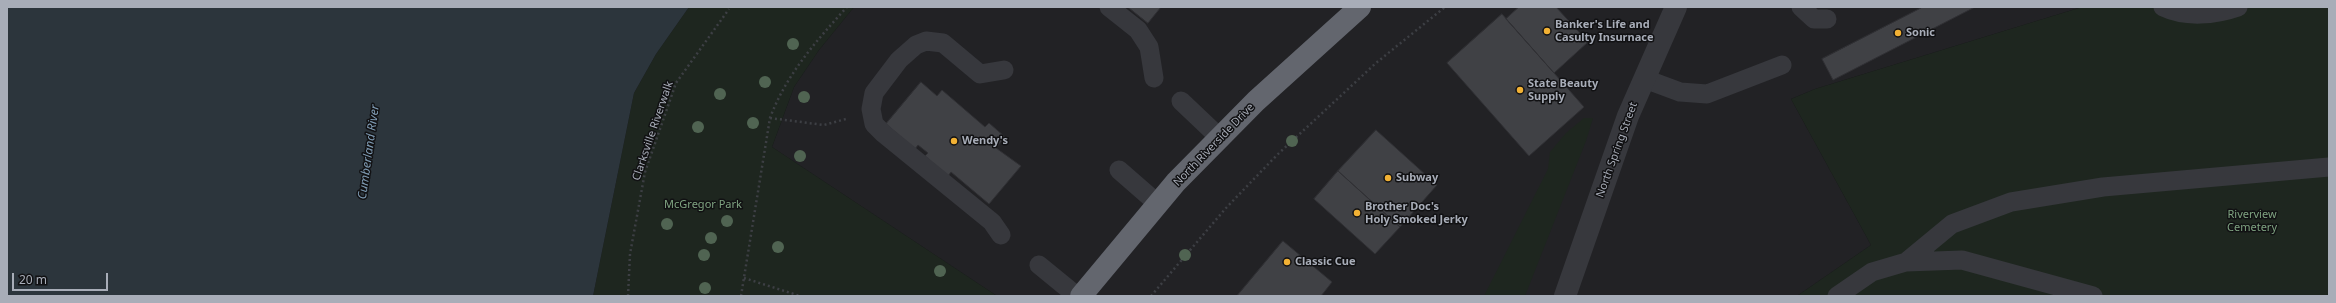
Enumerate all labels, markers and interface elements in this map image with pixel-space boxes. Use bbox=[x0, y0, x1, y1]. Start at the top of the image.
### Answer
place label: Banker's Life and Casulty Insurnace bbox=[1555, 18, 1654, 44]
marker: Banker's Life and Casulty Insurnace bbox=[1542, 26, 1552, 36]
place label: Sonic bbox=[1906, 26, 1935, 40]
marker: Sonic bbox=[1893, 28, 1903, 38]
place label: State Beauty Supply bbox=[1528, 77, 1598, 103]
street label: Clarksville Riverwalk bbox=[630, 80, 676, 182]
marker: State Beauty Supply bbox=[1515, 85, 1525, 95]
street label: North Riverside Drive bbox=[1171, 101, 1257, 189]
street label: North Spring Street bbox=[1594, 101, 1640, 199]
water label: Cumberland River bbox=[355, 104, 383, 200]
place label: Wendy's bbox=[962, 134, 1008, 148]
marker: Wendy's bbox=[949, 136, 959, 146]
place label: Subway bbox=[1396, 171, 1438, 185]
marker: Subway bbox=[1383, 173, 1393, 183]
park label: McGregor Park bbox=[664, 198, 742, 212]
place label: Brother Doc's Holy Smoked Jerky bbox=[1365, 200, 1468, 226]
marker: Brother Doc's Holy Smoked Jerky bbox=[1352, 208, 1362, 218]
park label: Riverview Cemetery bbox=[2227, 208, 2277, 234]
place label: Classic Cue bbox=[1295, 255, 1356, 269]
marker: Classic Cue bbox=[1282, 257, 1292, 267]
scale bar bbox=[14, 265, 110, 291]
text: 20 m bbox=[19, 271, 47, 288]

